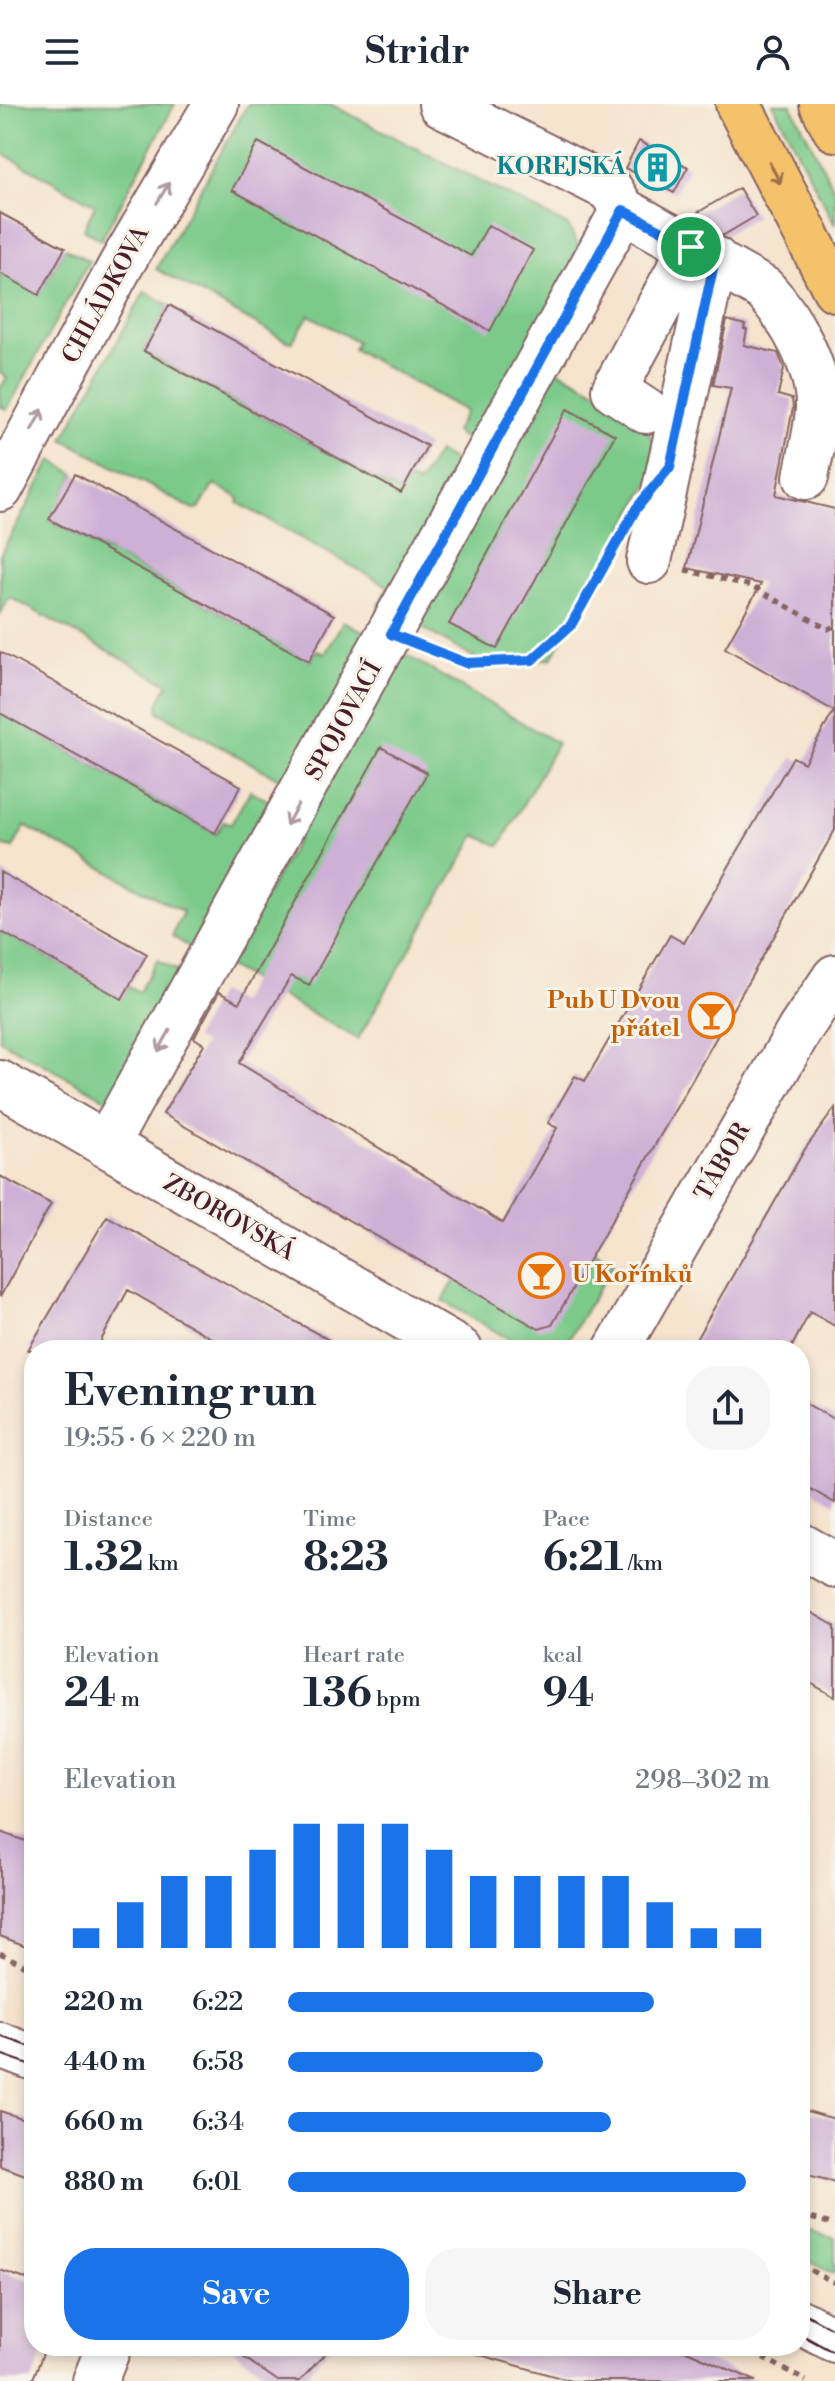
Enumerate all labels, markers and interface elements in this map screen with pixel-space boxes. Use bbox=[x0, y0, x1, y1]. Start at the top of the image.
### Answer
icon: menu bbox=[40, 30, 84, 74]
text: Stridr bbox=[365, 30, 470, 75]
icon: person bbox=[751, 30, 795, 74]
building icon: KOREJSKÁ bbox=[633, 143, 681, 191]
place label: KOREJSKÁ bbox=[497, 150, 627, 182]
one-way arrow bbox=[767, 161, 783, 185]
one-way arrow bbox=[155, 182, 171, 205]
pin bbox=[657, 213, 725, 281]
street label: CHLÁDKOVA bbox=[55, 220, 156, 369]
icon: arrive bbox=[669, 225, 713, 269]
one-way arrow bbox=[29, 409, 45, 432]
street label: SPOJOVACÍ bbox=[298, 656, 389, 786]
one-way arrow bbox=[284, 802, 299, 826]
place label: Pub U Dvou přátel bbox=[547, 986, 680, 1044]
bar icon: Pub U Dvou přátel bbox=[687, 991, 735, 1039]
one-way arrow bbox=[156, 1029, 172, 1052]
street label: TÁBOR bbox=[688, 1116, 758, 1206]
street label: ZBOROVSKÁ bbox=[158, 1167, 301, 1268]
bar icon: U Kořínků bbox=[517, 1251, 565, 1299]
place label: U Kořínků bbox=[572, 1260, 693, 1290]
text: Evening run bbox=[64, 1364, 317, 1419]
button: share bbox=[686, 1366, 770, 1450]
text: 19:55 · 6 × 220 m bbox=[64, 1422, 256, 1454]
text: Distance bbox=[64, 1506, 153, 1533]
text: Time bbox=[303, 1506, 356, 1533]
text: Pace bbox=[543, 1506, 590, 1533]
text: 1.32 bbox=[64, 1533, 144, 1583]
text: 8:23 bbox=[303, 1533, 389, 1583]
text: 6:21 bbox=[543, 1533, 624, 1583]
text: km bbox=[144, 1550, 179, 1577]
text: /km bbox=[624, 1550, 663, 1577]
text: Elevation bbox=[64, 1642, 159, 1669]
text: Heart rate bbox=[303, 1642, 405, 1669]
text: kcal bbox=[543, 1642, 583, 1669]
text: 24 bbox=[64, 1669, 116, 1719]
text: 136 bbox=[303, 1669, 372, 1719]
text: 94 bbox=[543, 1669, 594, 1719]
text: m bbox=[116, 1686, 140, 1713]
text: bpm bbox=[372, 1686, 421, 1713]
text: Elevation bbox=[64, 1764, 177, 1796]
text: 298–302 m bbox=[635, 1764, 770, 1796]
text: 220 m bbox=[64, 1986, 143, 2018]
text: 6:22 bbox=[192, 1986, 243, 2018]
text: 440 m bbox=[64, 2046, 146, 2078]
text: 6:58 bbox=[192, 2046, 244, 2078]
text: 660 m bbox=[64, 2106, 143, 2138]
text: 6:34 bbox=[192, 2106, 244, 2138]
text: 880 m bbox=[64, 2166, 144, 2198]
text: 6:01 bbox=[192, 2166, 241, 2198]
button: Save bbox=[64, 2248, 409, 2340]
button: Share bbox=[425, 2248, 770, 2340]

